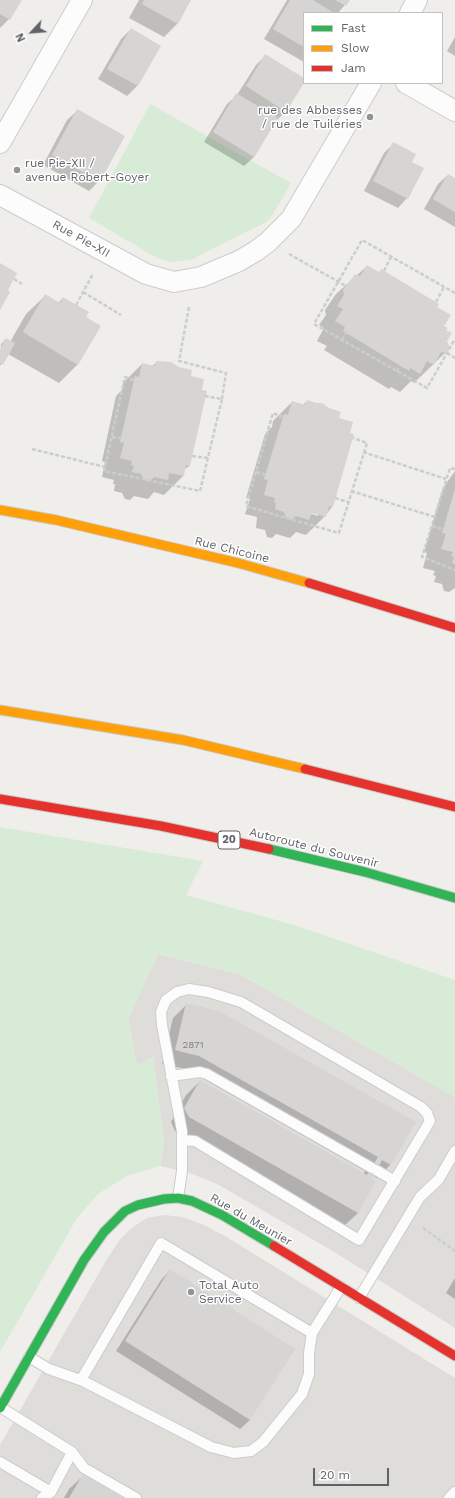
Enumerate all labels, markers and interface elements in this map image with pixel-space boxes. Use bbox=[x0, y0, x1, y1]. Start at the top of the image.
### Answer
north arrow bbox=[12, 12, 52, 52]
legend bbox=[303, 12, 443, 84]
text: Fast bbox=[341, 21, 366, 35]
text: N bbox=[13, 31, 28, 44]
text: Slow bbox=[341, 41, 369, 55]
text: Jam bbox=[341, 61, 366, 75]
place label: rue des Abbesses / rue de Tuileries bbox=[258, 103, 362, 131]
marker: rue des Abbesses / rue de Tuileries bbox=[365, 112, 375, 122]
place label: rue Pie-XII / avenue Robert-Goyer bbox=[25, 156, 149, 184]
marker: rue Pie-XII / avenue Robert-Goyer bbox=[12, 165, 22, 175]
street label: Rue Pie-XII bbox=[50, 217, 112, 261]
street label: Rue Chicoine bbox=[193, 534, 271, 566]
street label: Autoroute du Souvenir bbox=[248, 825, 380, 871]
road number: 20 bbox=[218, 831, 240, 849]
house number: 2871 bbox=[182, 1039, 204, 1051]
street label: Rue du Meunier bbox=[207, 1191, 295, 1249]
place label: Total Auto Service bbox=[199, 1278, 259, 1306]
marker: Total Auto Service bbox=[186, 1287, 196, 1297]
scale bar bbox=[315, 1460, 391, 1486]
text: 20 m bbox=[320, 1468, 350, 1482]

